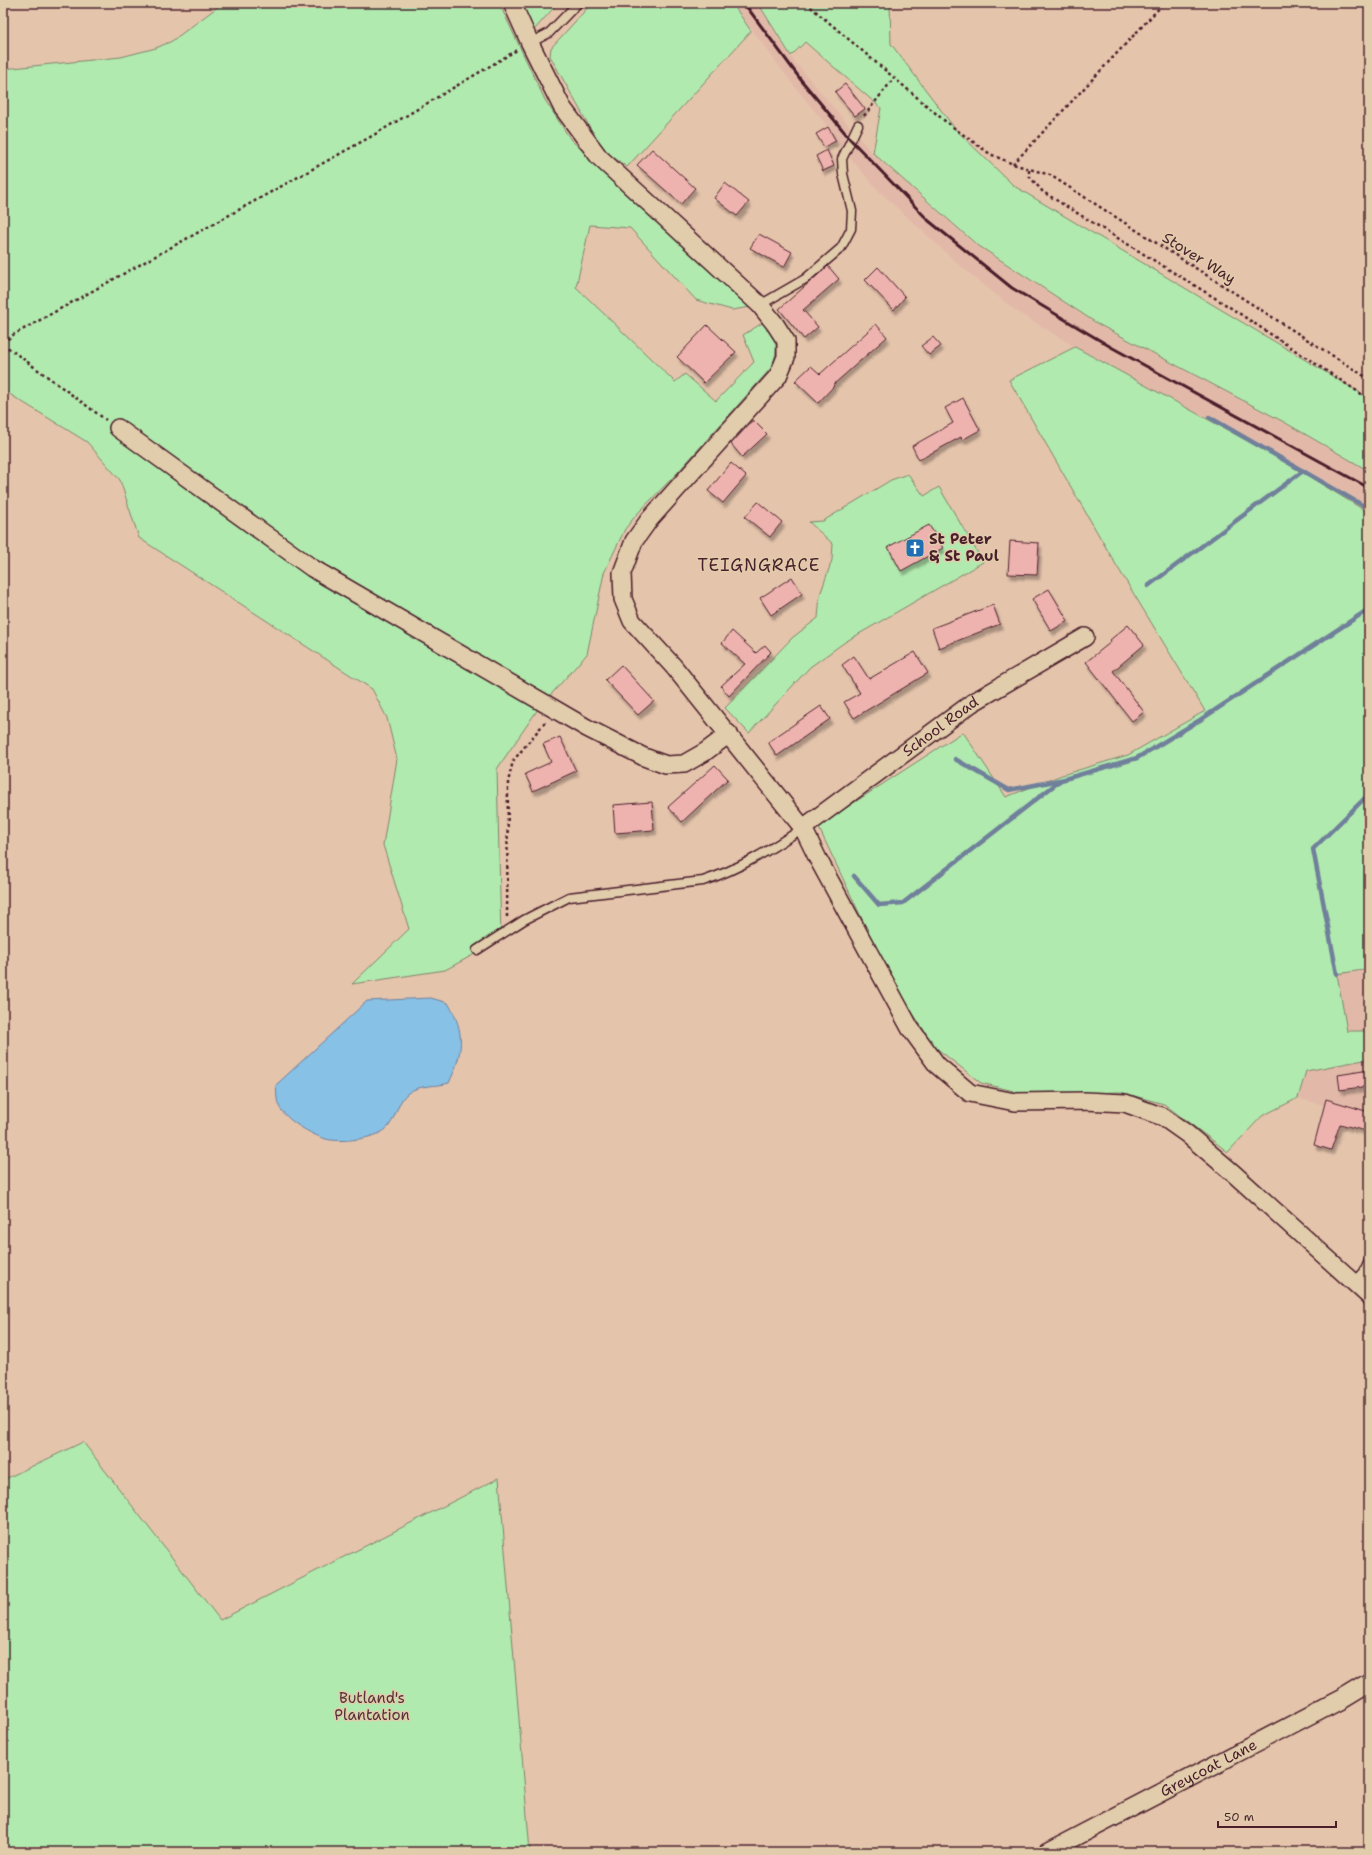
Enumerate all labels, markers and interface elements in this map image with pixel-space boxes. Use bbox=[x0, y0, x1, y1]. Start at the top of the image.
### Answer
street label: Stover Way bbox=[1159, 228, 1239, 288]
place label: St Peter & St Paul bbox=[929, 529, 999, 566]
church icon: St Peter & St Paul bbox=[904, 537, 926, 559]
district label: TEIGNGRACE bbox=[698, 554, 820, 576]
street label: School Road bbox=[898, 691, 982, 761]
park label: Butland's Plantation bbox=[334, 1688, 410, 1725]
street label: Greycoat Lane bbox=[1157, 1735, 1260, 1801]
scale bar bbox=[1218, 1803, 1336, 1829]
text: 50 m bbox=[1224, 1809, 1254, 1825]

